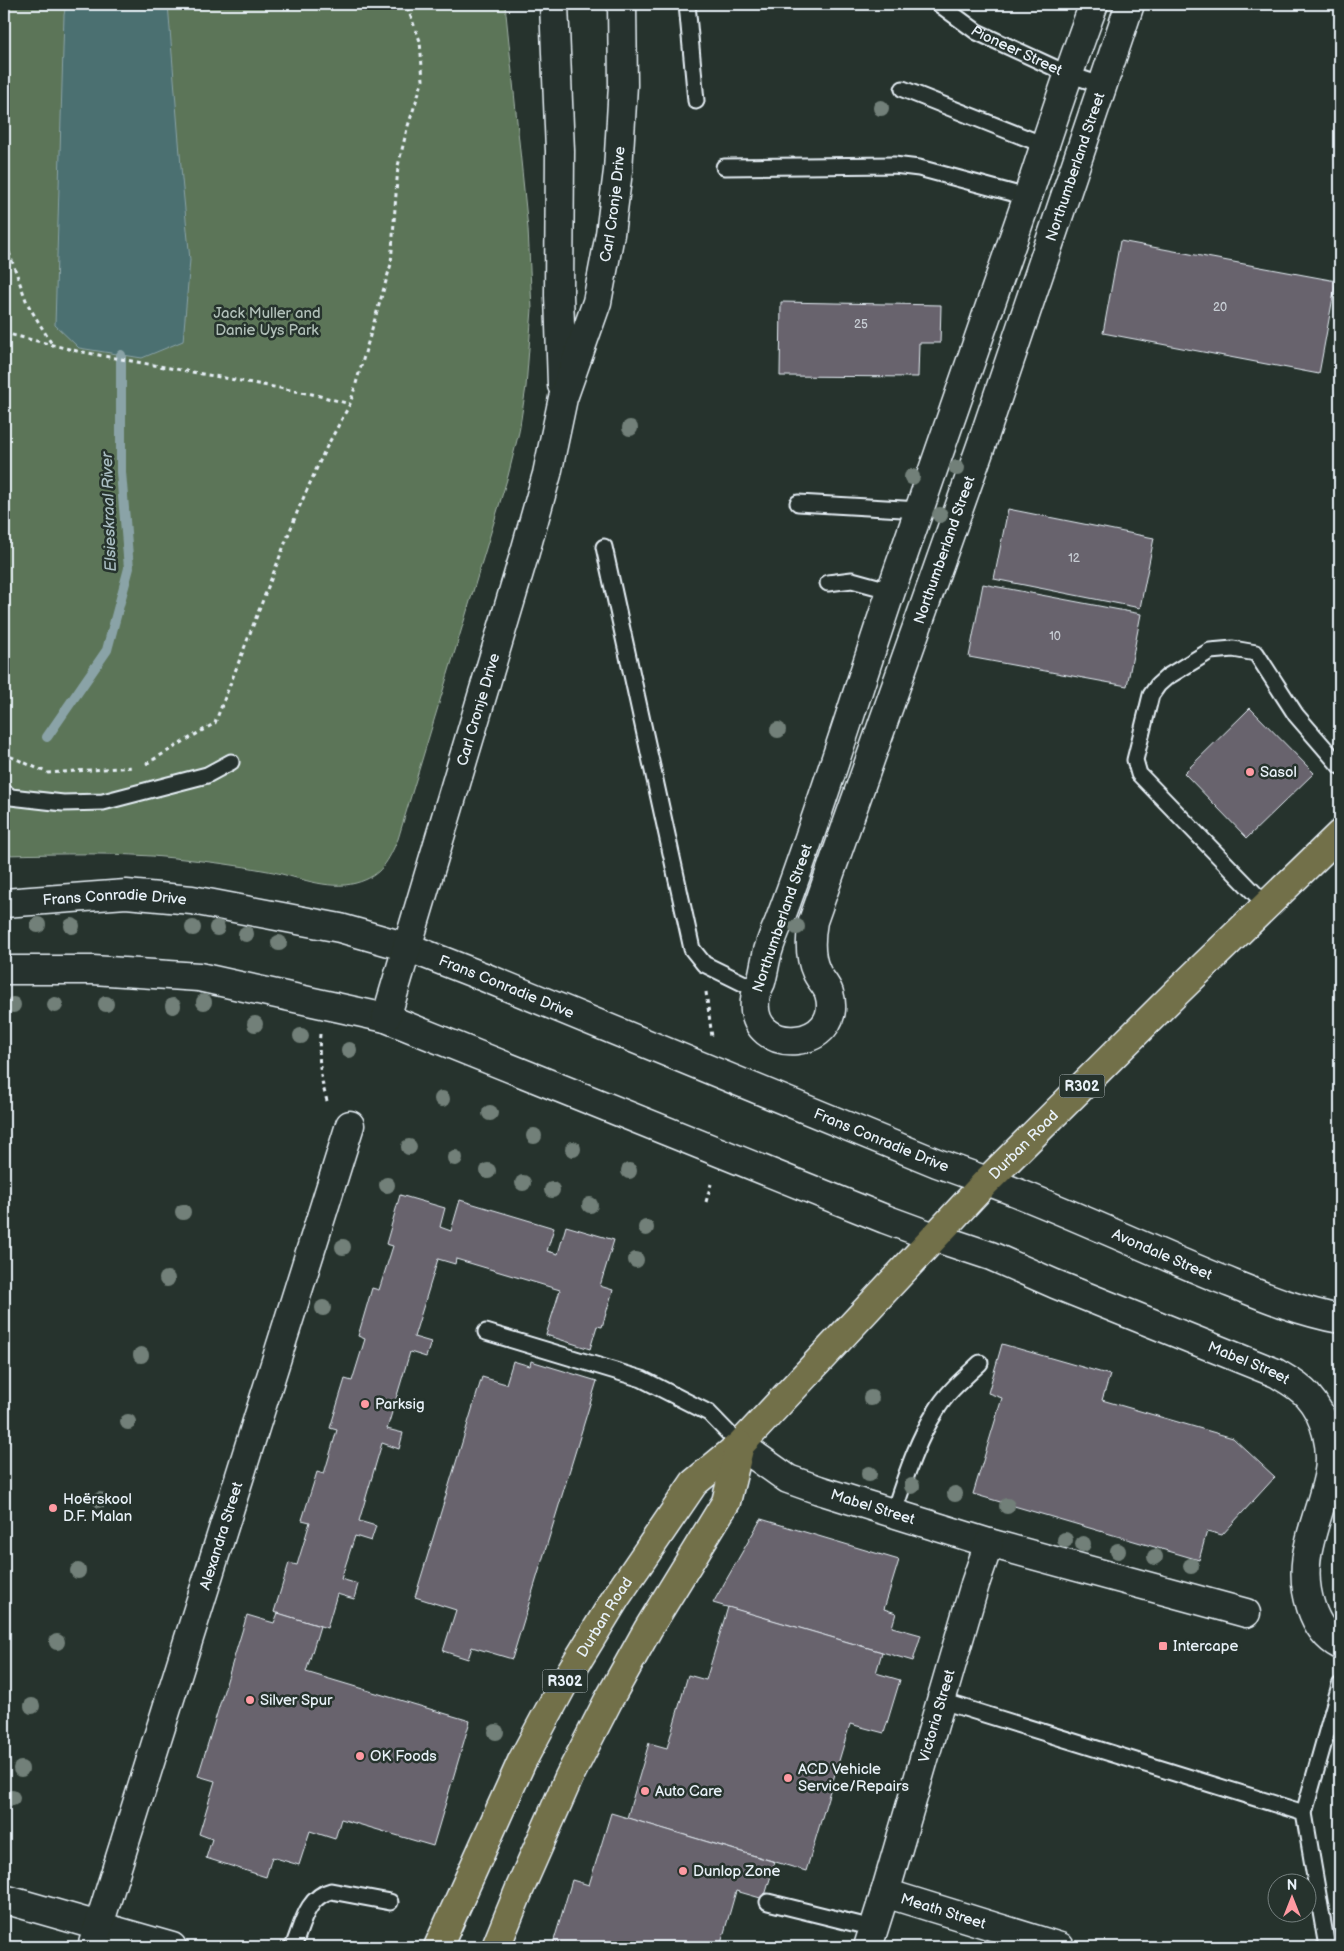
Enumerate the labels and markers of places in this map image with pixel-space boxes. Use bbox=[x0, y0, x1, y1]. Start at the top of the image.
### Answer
place label: Sasol bbox=[1260, 763, 1297, 782]
marker: Sasol bbox=[1244, 766, 1256, 778]
place label: Parksig bbox=[375, 1395, 425, 1414]
marker: Parksig bbox=[359, 1398, 371, 1410]
place label: Hoërskool D.F. Malan bbox=[63, 1490, 132, 1526]
marker: Hoërskool D.F. Malan bbox=[47, 1502, 59, 1514]
place label: Intercape bbox=[1173, 1637, 1238, 1656]
marker: Intercape bbox=[1157, 1640, 1169, 1652]
place label: Silver Spur bbox=[260, 1691, 333, 1710]
marker: Silver Spur bbox=[244, 1694, 256, 1706]
place label: OK Foods bbox=[370, 1747, 437, 1766]
marker: OK Foods bbox=[354, 1750, 366, 1762]
place label: ACD Vehicle Service/Repairs bbox=[798, 1760, 909, 1796]
marker: ACD Vehicle Service/Repairs bbox=[782, 1772, 794, 1784]
place label: Auto Care bbox=[655, 1782, 722, 1801]
marker: Auto Care bbox=[639, 1785, 651, 1797]
place label: Dunlop Zone bbox=[693, 1862, 780, 1881]
marker: Dunlop Zone bbox=[677, 1865, 689, 1877]

